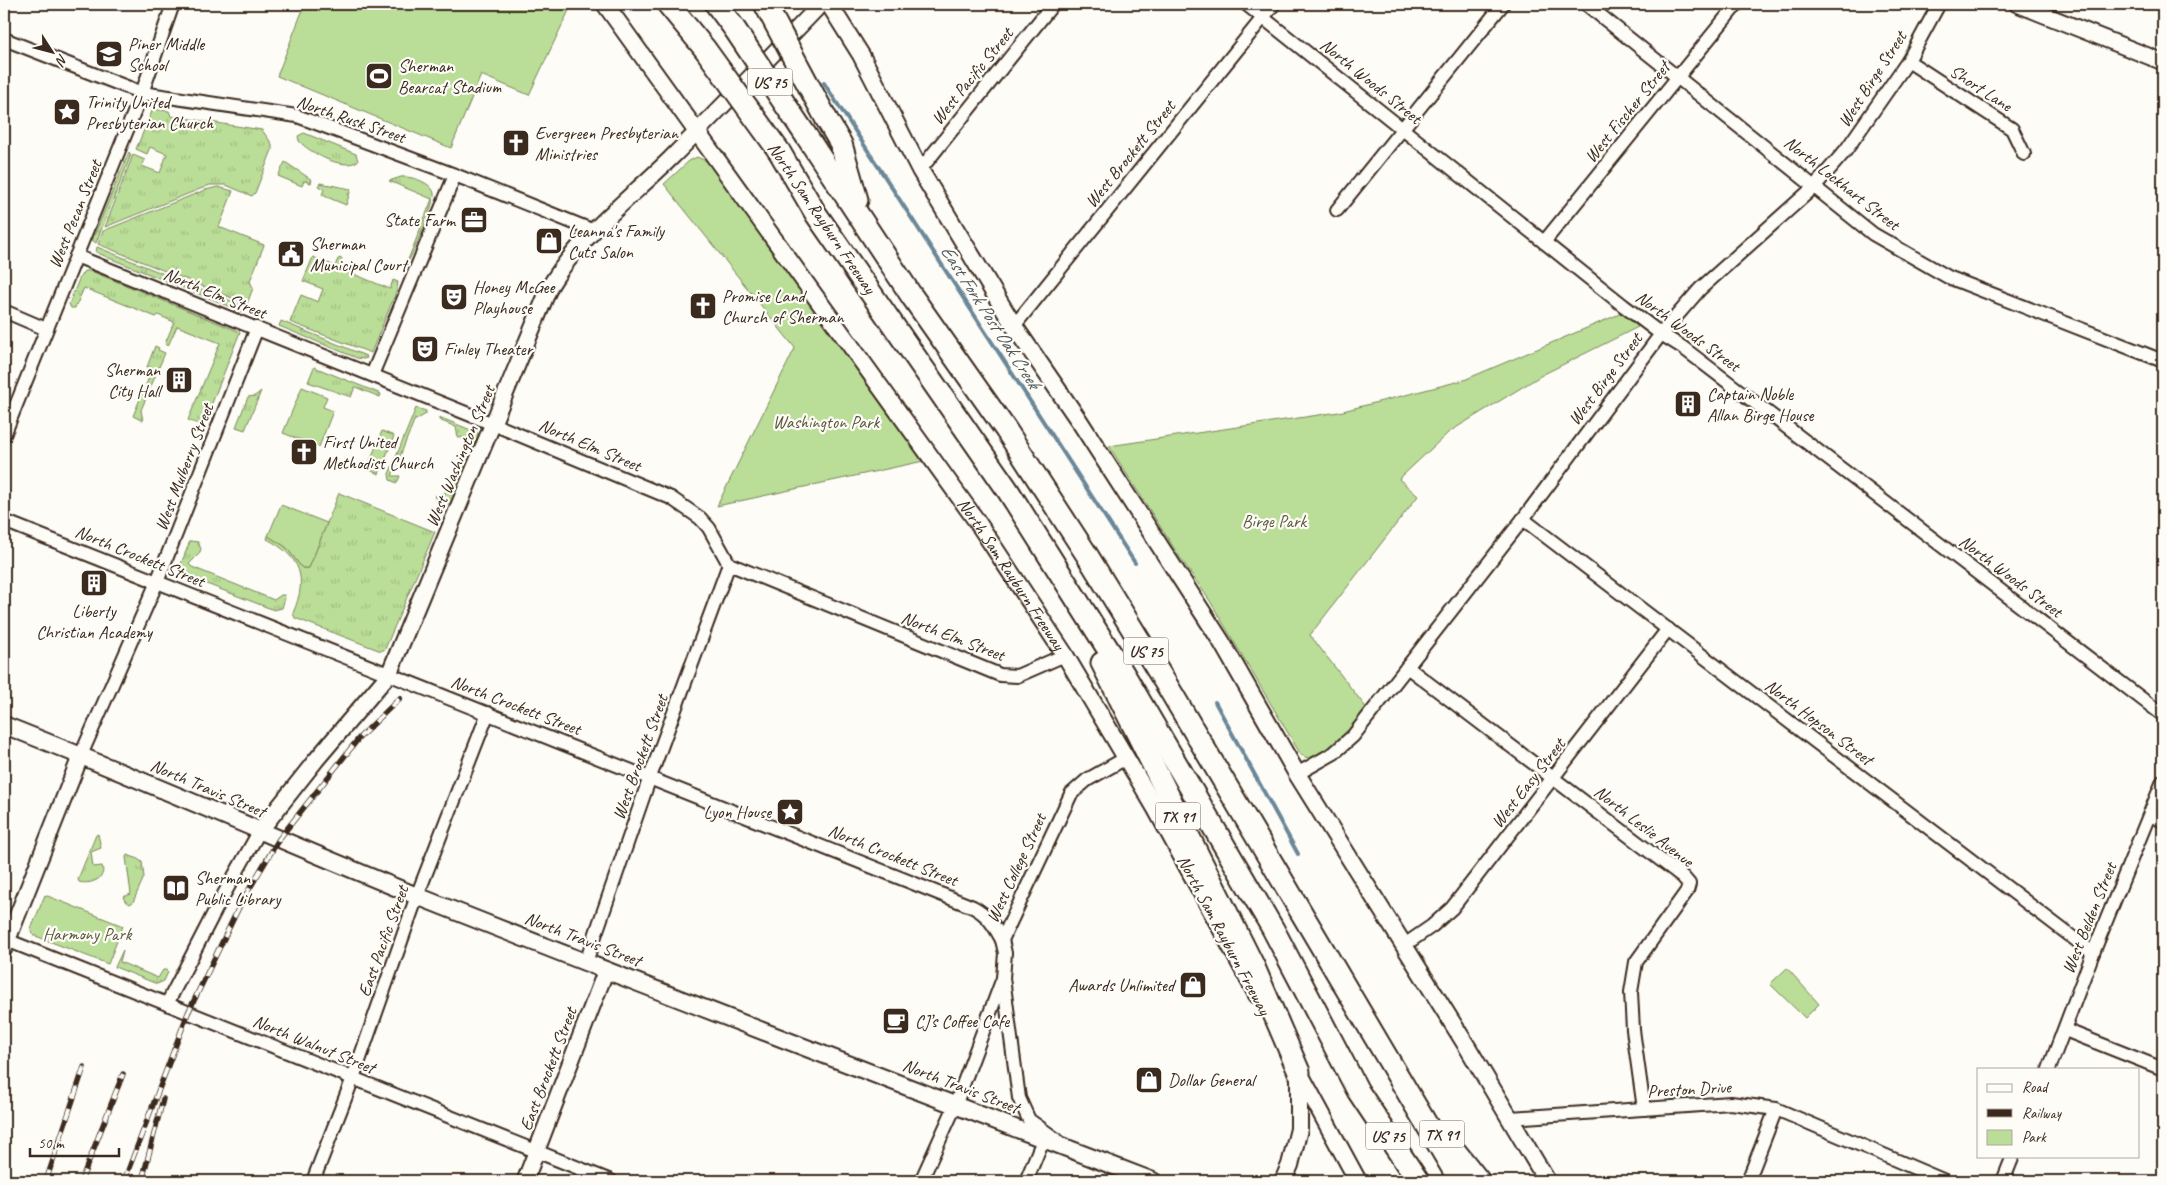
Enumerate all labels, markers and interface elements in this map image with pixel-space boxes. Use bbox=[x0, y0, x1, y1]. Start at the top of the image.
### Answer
street label: West Pacific Street bbox=[926, 22, 1019, 129]
street label: West Birge Street bbox=[1833, 25, 1912, 131]
north arrow bbox=[28, 28, 78, 78]
place label: Piner Middle School bbox=[128, 33, 205, 76]
street label: North Woods Street bbox=[1316, 33, 1428, 130]
school or university icon: Piner Middle School bbox=[94, 39, 124, 69]
text: N bbox=[51, 51, 72, 70]
place label: Sherman Bearcat Stadium bbox=[398, 55, 502, 98]
street label: West Fischer Street bbox=[1579, 55, 1676, 167]
street label: Short Lane bbox=[1946, 60, 2017, 117]
sports icon: Sherman Bearcat Stadium bbox=[364, 61, 394, 91]
road number: US 75 bbox=[748, 68, 792, 95]
street label: North Rusk Street bbox=[294, 90, 410, 149]
place label: Trinity United Presbyterian Church bbox=[86, 91, 214, 134]
street label: West Brockett Street bbox=[1080, 94, 1181, 212]
place icon: Trinity United Presbyterian Church bbox=[52, 97, 82, 127]
place label: Evergreen Presbyterian Ministries bbox=[535, 122, 679, 165]
church icon: Evergreen Presbyterian Ministries bbox=[501, 128, 531, 158]
street label: North Lockhart Street bbox=[1780, 131, 1906, 236]
street label: North Sam Rayburn Freeway bbox=[763, 138, 882, 299]
street label: West Pecan Street bbox=[43, 155, 107, 271]
office icon: State Farm bbox=[459, 205, 489, 235]
place label: State Farm bbox=[384, 209, 457, 231]
place label: Leanna's Family Cuts Salon bbox=[568, 220, 666, 263]
shop icon: Leanna's Family Cuts Salon bbox=[534, 226, 564, 256]
place label: Sherman Municipal Court bbox=[310, 233, 410, 276]
public building icon: Sherman Municipal Court bbox=[276, 239, 306, 269]
water label: East Fork Post Oak Creek bbox=[935, 240, 1048, 396]
street label: North Elm Street bbox=[160, 262, 271, 324]
place label: Honey McGee Playhouse bbox=[473, 276, 555, 319]
theatre icon: Honey McGee Playhouse bbox=[439, 282, 469, 312]
place label: Promise Land Church of Sherman bbox=[722, 285, 844, 328]
street label: North Woods Street bbox=[1631, 286, 1746, 377]
church icon: Promise Land Church of Sherman bbox=[688, 291, 718, 321]
street label: West Birge Street bbox=[1563, 327, 1648, 429]
theatre icon: Finley Theater bbox=[410, 334, 440, 364]
place label: Finley Theater bbox=[444, 338, 534, 360]
place label: Sherman City Hall bbox=[105, 359, 163, 402]
building icon: Sherman City Hall bbox=[164, 365, 194, 395]
street label: West Washington Street bbox=[420, 380, 501, 530]
place label: Captain Noble Allan Birge House bbox=[1707, 383, 1815, 426]
building icon: Captain Noble Allan Birge House bbox=[1673, 389, 1703, 419]
street label: West Mulberry Street bbox=[150, 399, 219, 534]
park label: Washington Park bbox=[773, 411, 881, 433]
street label: North Elm Street bbox=[536, 414, 646, 477]
place label: First United Methodist Church bbox=[323, 431, 434, 474]
church icon: First United Methodist Church bbox=[289, 437, 319, 467]
street label: North Sam Rayburn Freeway bbox=[953, 494, 1071, 656]
park label: Birge Park bbox=[1242, 510, 1307, 532]
street label: North Crockett Street bbox=[72, 520, 210, 593]
street label: North Woods Street bbox=[1955, 530, 2069, 623]
building icon: Liberty Christian Academy bbox=[79, 568, 109, 598]
place label: Liberty Christian Academy bbox=[36, 600, 154, 643]
street label: North Elm Street bbox=[898, 606, 1010, 667]
road number: US 75 bbox=[1124, 637, 1168, 664]
street label: North Crockett Street bbox=[448, 670, 586, 741]
street label: North Hopson Street bbox=[1761, 674, 1880, 772]
street label: West Brockett Street bbox=[607, 690, 674, 823]
street label: West Easy Street bbox=[1486, 732, 1571, 832]
street label: North Travis Street bbox=[147, 754, 272, 823]
street label: North Leslie Avenue bbox=[1590, 780, 1699, 872]
place icon: Lyon House bbox=[775, 797, 805, 827]
place label: Lyon House bbox=[704, 801, 772, 823]
road number: TX 91 bbox=[1156, 802, 1200, 829]
street label: West College Street bbox=[981, 808, 1052, 926]
street label: North Crockett Street bbox=[825, 819, 963, 892]
street label: North Sam Rayburn Freeway bbox=[1173, 851, 1276, 1020]
street label: West Belden Street bbox=[2057, 857, 2122, 977]
place label: Sherman Public Library bbox=[195, 867, 282, 910]
library icon: Sherman Public Library bbox=[161, 873, 191, 903]
street label: East Pacific Street bbox=[353, 881, 414, 999]
street label: North Travis Street bbox=[522, 907, 647, 972]
park label: Harmony Park bbox=[43, 923, 133, 945]
shop icon: Awards Unlimited bbox=[1178, 970, 1208, 1000]
place label: Awards Unlimited bbox=[1068, 974, 1177, 996]
street label: East Brockett Street bbox=[514, 1002, 582, 1134]
cafe icon: CJ’s Coffee Cafe bbox=[881, 1006, 911, 1036]
street label: North Walnut Street bbox=[250, 1010, 381, 1080]
place label: CJ’s Coffee Cafe bbox=[915, 1010, 1010, 1032]
street label: North Travis Street bbox=[900, 1054, 1025, 1119]
shop icon: Dollar General bbox=[1134, 1065, 1164, 1095]
legend bbox=[1977, 1068, 2140, 1158]
place label: Dollar General bbox=[1168, 1069, 1257, 1091]
street label: Preston Drive bbox=[1647, 1076, 1732, 1102]
text: Road bbox=[2022, 1078, 2049, 1097]
text: Railway bbox=[2022, 1104, 2063, 1123]
road number: TX 91 bbox=[1420, 1120, 1464, 1148]
road number: US 75 bbox=[1366, 1122, 1410, 1150]
scale bar bbox=[30, 1125, 119, 1157]
text: Park bbox=[2022, 1128, 2047, 1147]
text: 50 m bbox=[38, 1134, 65, 1153]

